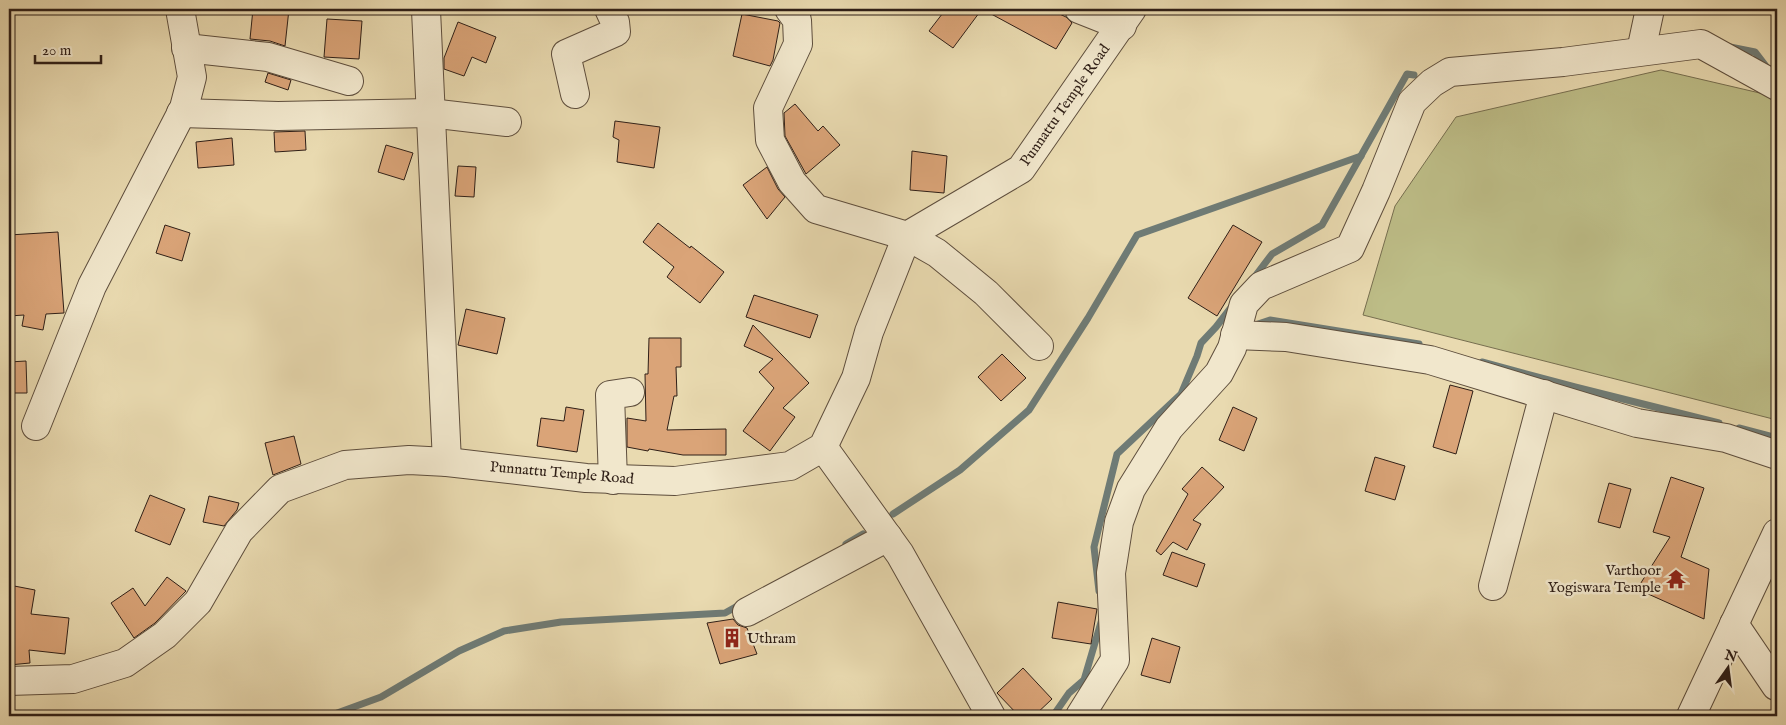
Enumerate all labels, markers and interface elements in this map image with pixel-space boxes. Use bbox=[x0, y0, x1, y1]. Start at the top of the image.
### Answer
scale bar bbox=[35, 32, 101, 64]
street label: Punnattu Temple Road bbox=[1016, 40, 1115, 170]
text: 20 m bbox=[42, 41, 72, 60]
street label: Punnattu Temple Road bbox=[489, 457, 636, 489]
place label: Varthoor Yogiswara Temple bbox=[1548, 561, 1661, 597]
temple icon: Varthoor Yogiswara Temple bbox=[1665, 568, 1687, 590]
building icon: Uthram bbox=[721, 627, 743, 649]
place label: Uthram bbox=[747, 629, 796, 648]
north arrow bbox=[1704, 642, 1754, 692]
text: N bbox=[1722, 646, 1739, 667]

